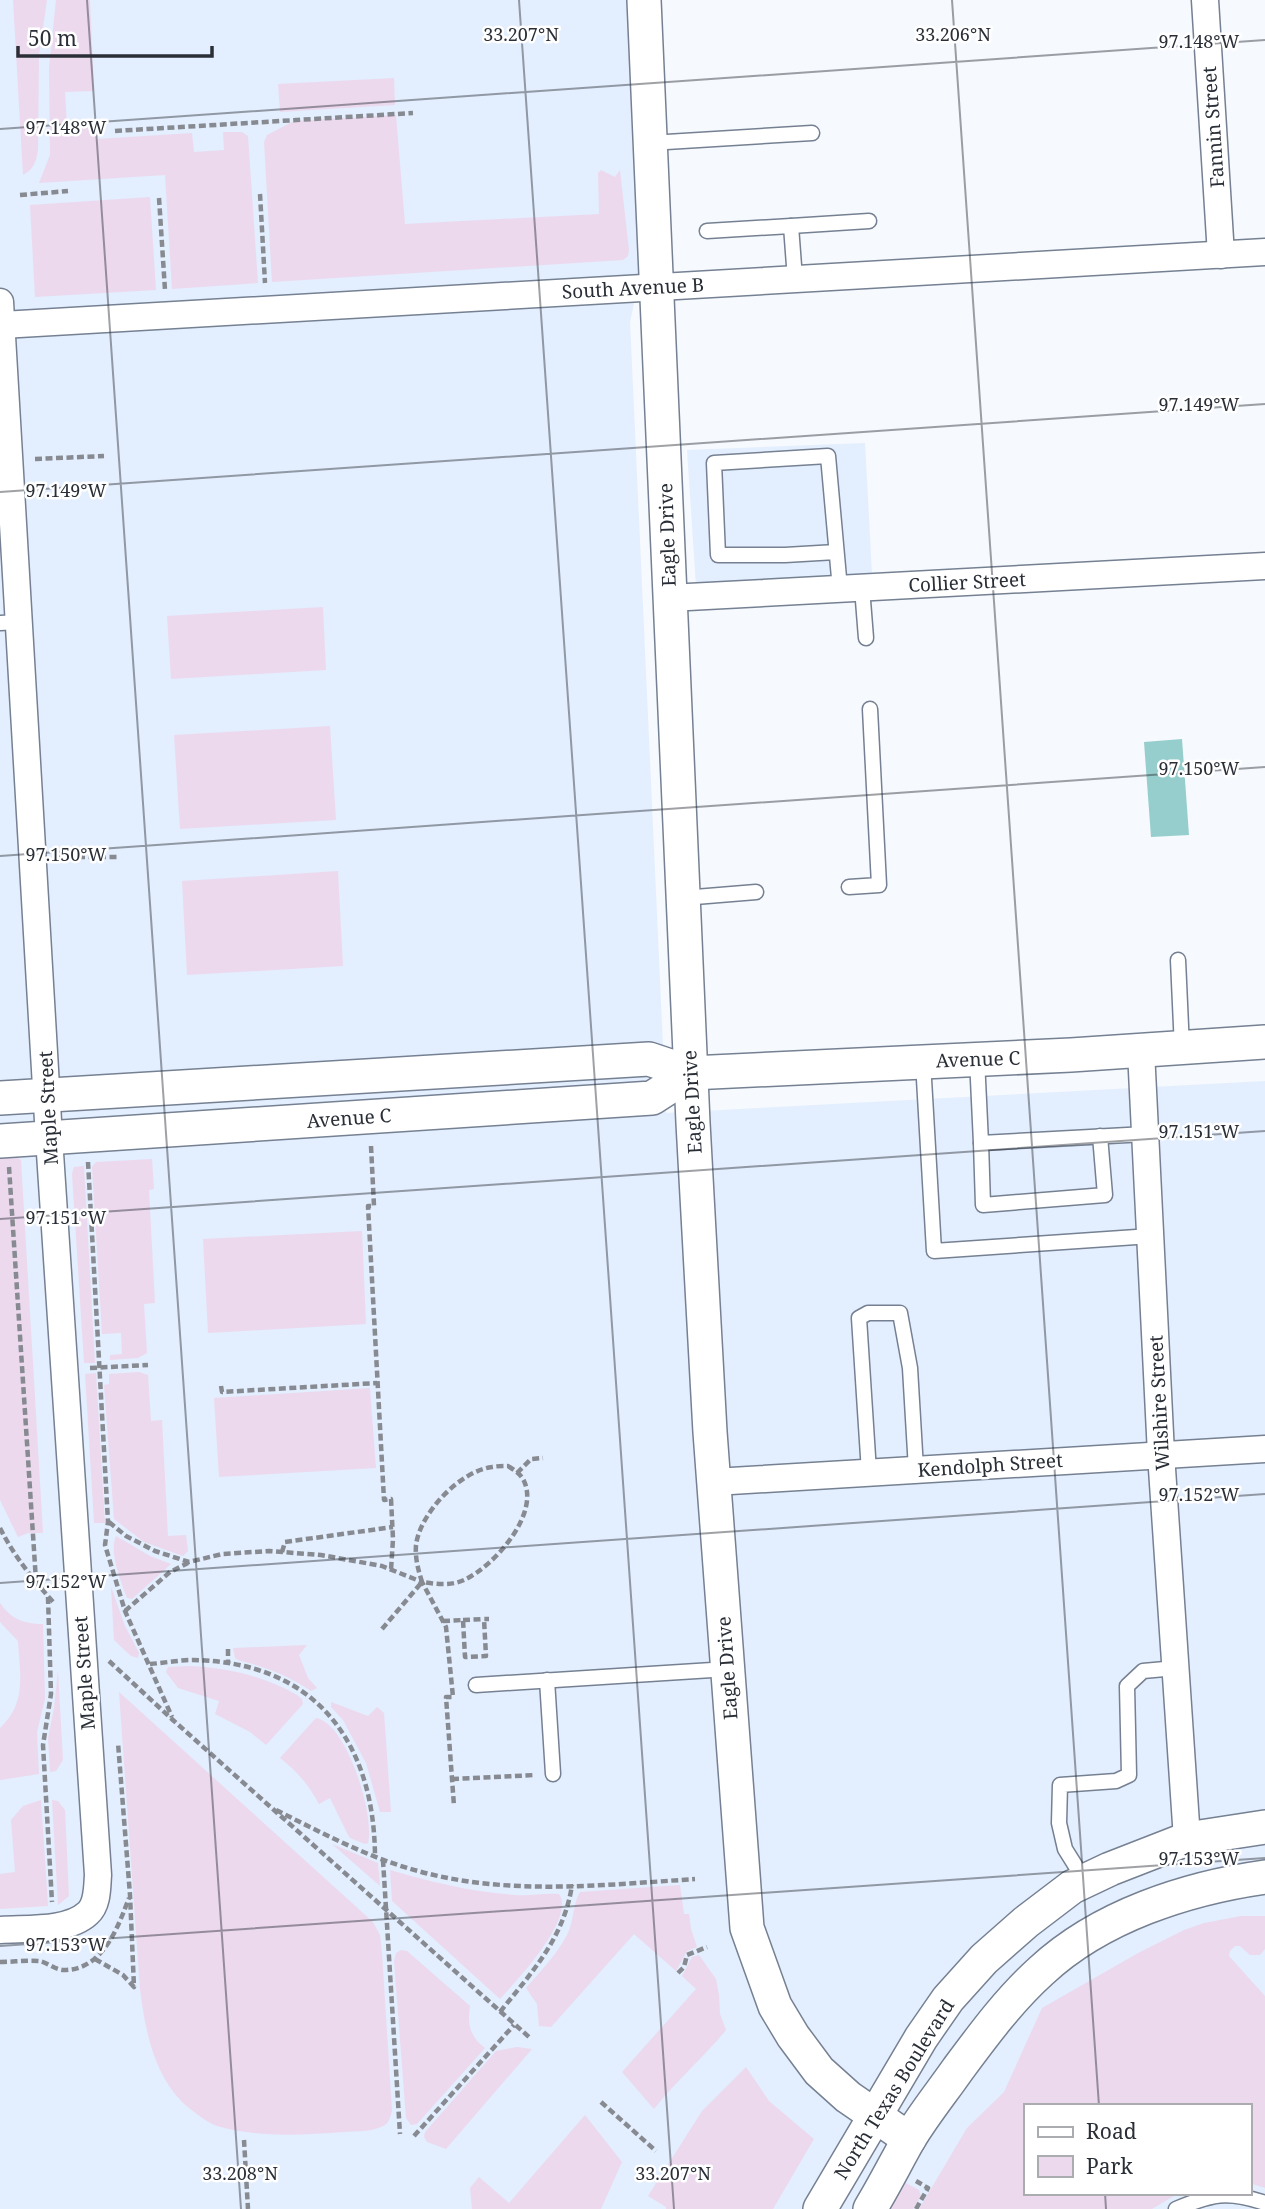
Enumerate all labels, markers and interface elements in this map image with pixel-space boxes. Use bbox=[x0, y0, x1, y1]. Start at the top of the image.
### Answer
scale bar bbox=[18, 14, 212, 58]
text: 33.207°N bbox=[483, 22, 559, 46]
text: 33.206°N bbox=[915, 22, 991, 46]
text: 50 m bbox=[28, 24, 77, 52]
text: 97.148°W bbox=[1159, 29, 1240, 53]
street label: Fannin Street bbox=[1196, 65, 1230, 189]
text: 97.148°W bbox=[26, 115, 107, 139]
street label: South Avenue B bbox=[561, 271, 705, 305]
text: 97.149°W bbox=[1159, 392, 1240, 416]
text: 97.149°W bbox=[26, 478, 107, 502]
street label: Eagle Drive bbox=[652, 483, 682, 587]
street label: Collier Street bbox=[908, 566, 1027, 598]
text: 97.150°W bbox=[1159, 756, 1240, 780]
text: 97.150°W bbox=[26, 842, 107, 866]
street label: Avenue C bbox=[935, 1045, 1021, 1073]
street label: Maple Street bbox=[32, 1050, 64, 1166]
street label: Eagle Drive bbox=[676, 1050, 708, 1154]
street label: Avenue C bbox=[306, 1102, 392, 1134]
text: 97.151°W bbox=[1159, 1119, 1240, 1143]
text: 97.151°W bbox=[26, 1205, 107, 1229]
street label: Wilshire Street bbox=[1142, 1334, 1176, 1471]
street label: Kendolph Street bbox=[917, 1447, 1064, 1483]
text: 97.152°W bbox=[1159, 1482, 1240, 1506]
text: 97.152°W bbox=[26, 1569, 107, 1593]
street label: Maple Street bbox=[67, 1615, 101, 1731]
street label: Eagle Drive bbox=[710, 1615, 744, 1721]
text: 97.153°W bbox=[1159, 1846, 1240, 1870]
text: 97.153°W bbox=[26, 1932, 107, 1956]
street label: North Texas Boulevard bbox=[828, 1994, 960, 2184]
legend bbox=[1024, 2104, 1251, 2195]
text: Road bbox=[1086, 2117, 1137, 2145]
text: Park bbox=[1086, 2152, 1133, 2180]
text: 33.208°N bbox=[202, 2161, 278, 2185]
text: 33.207°N bbox=[635, 2161, 711, 2185]

